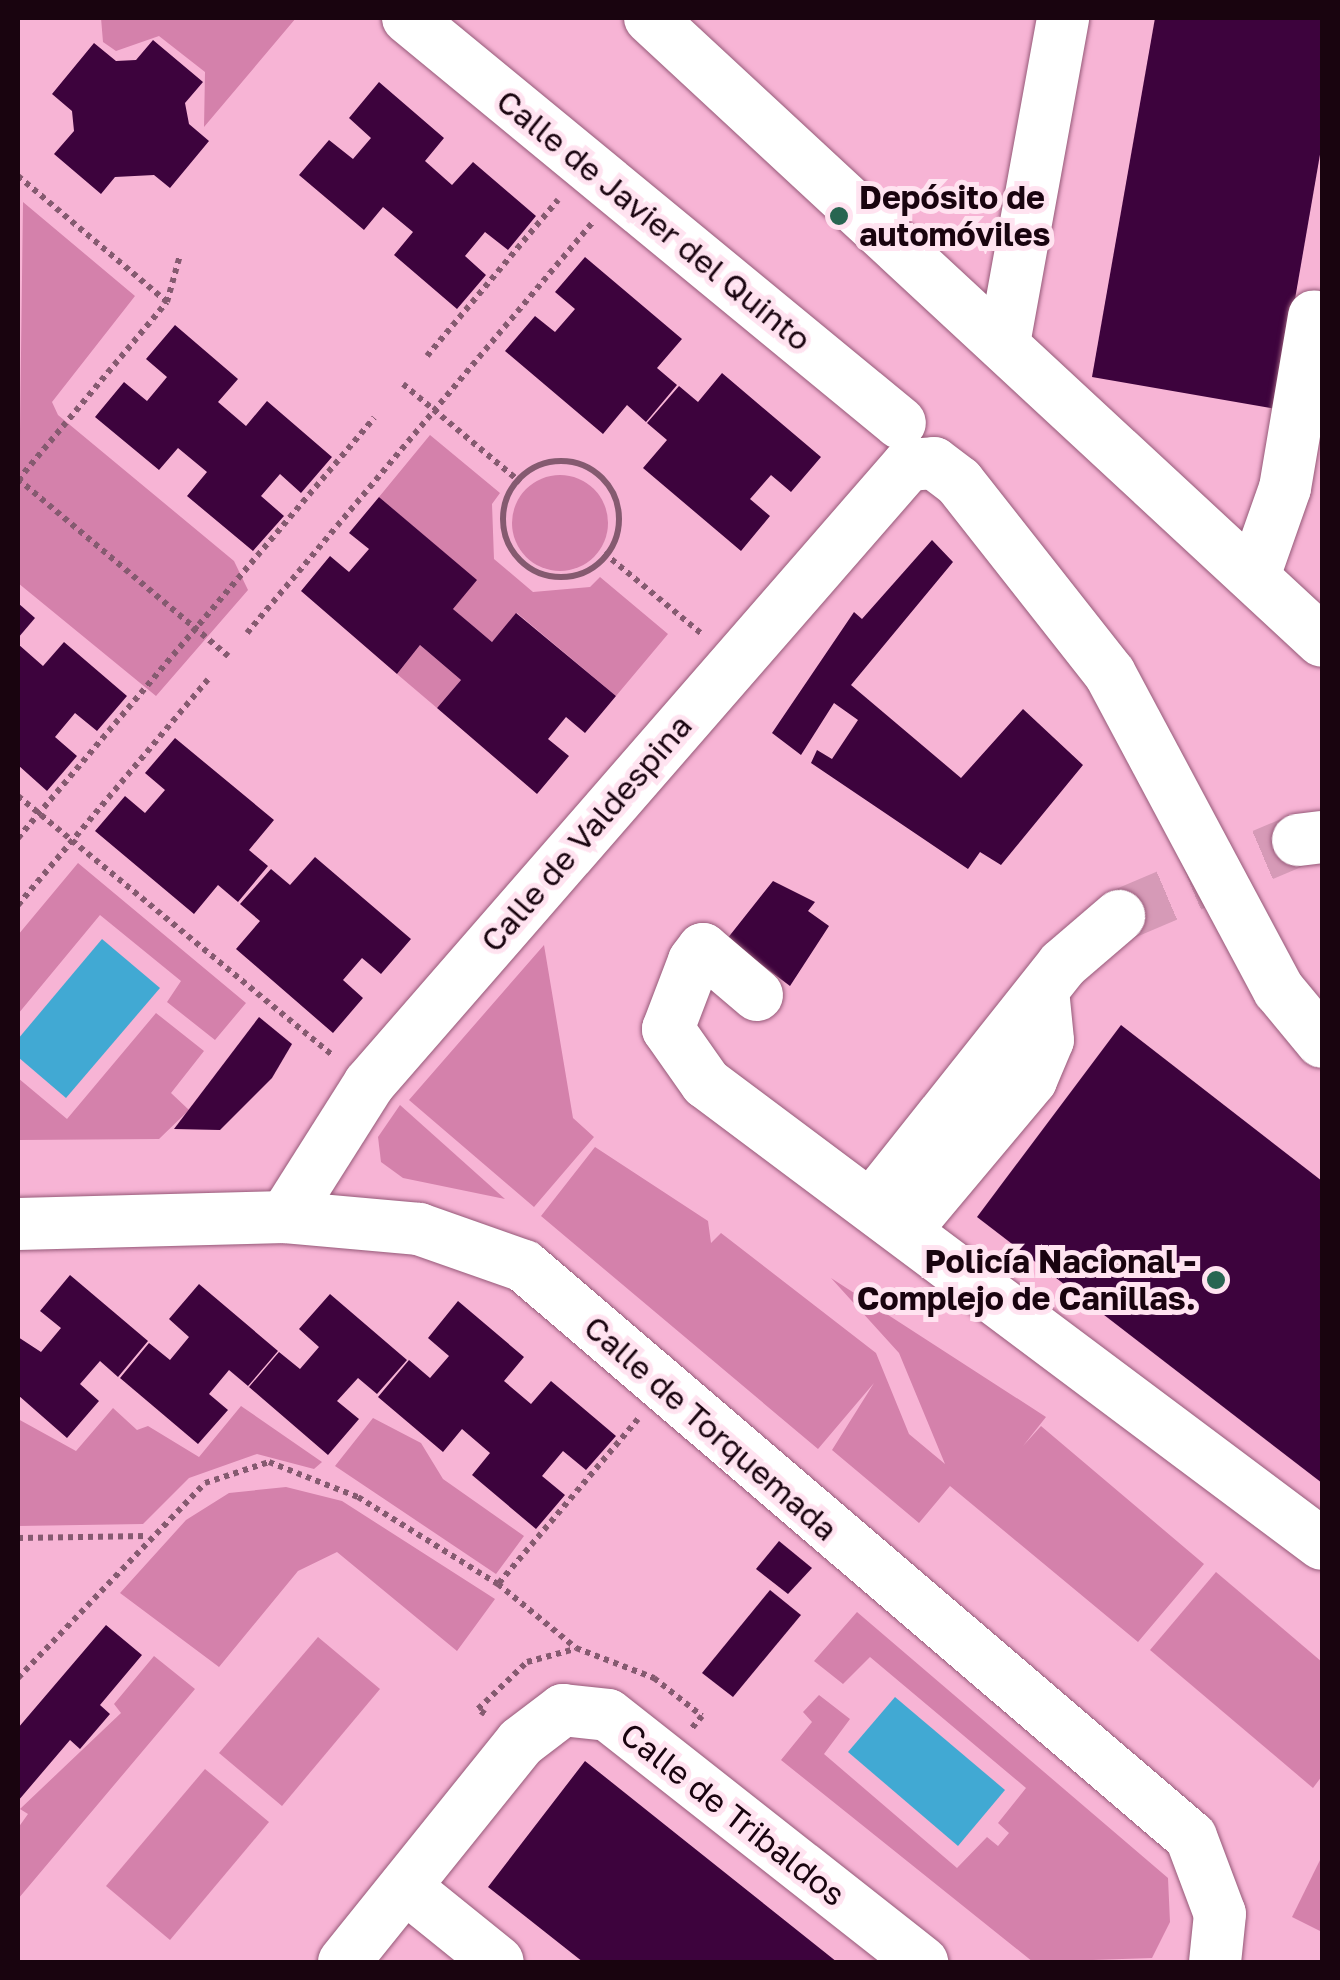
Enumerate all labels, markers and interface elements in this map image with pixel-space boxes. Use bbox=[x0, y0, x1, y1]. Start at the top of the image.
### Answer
street label: Calle de Javier del Quinto bbox=[489, 81, 819, 359]
place label: Depósito de automóviles bbox=[859, 179, 1050, 254]
marker: Depósito de automóviles bbox=[828, 205, 850, 227]
street label: Calle de Valdespina bbox=[473, 707, 699, 959]
place label: Policía Nacional - Complejo de Canillas. bbox=[857, 1243, 1196, 1318]
marker: Policía Nacional - Complejo de Canillas. bbox=[1205, 1269, 1227, 1291]
street label: Calle de Torquemada bbox=[577, 1308, 845, 1548]
street label: Calle de Tribaldos bbox=[613, 1714, 853, 1914]

